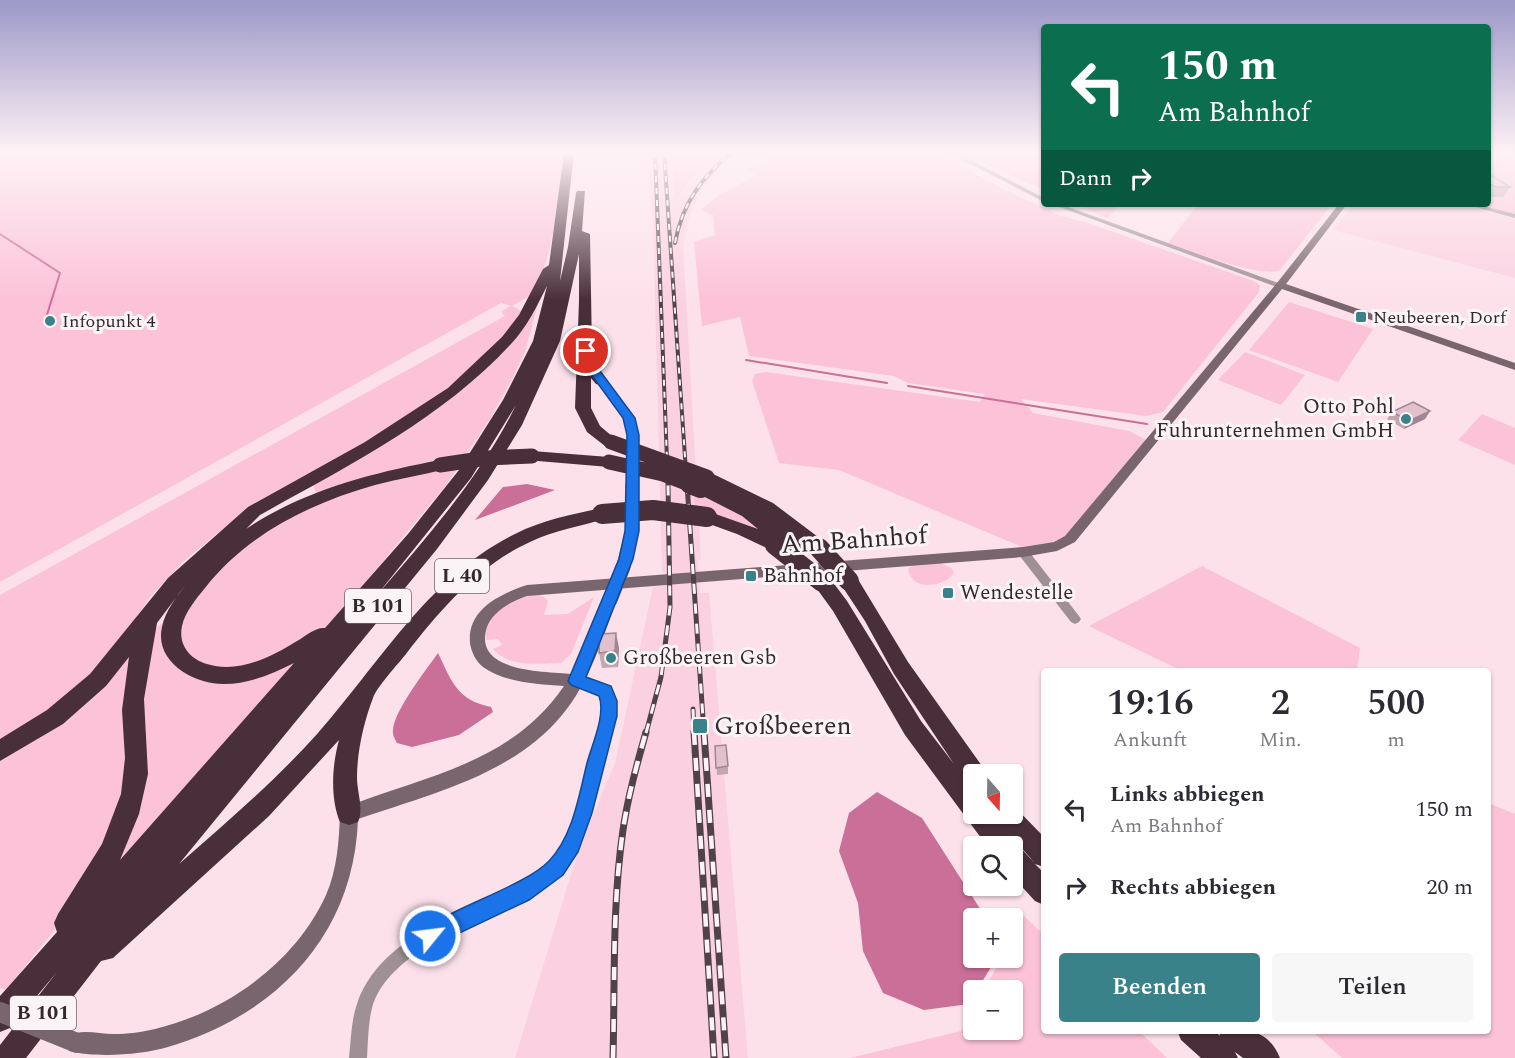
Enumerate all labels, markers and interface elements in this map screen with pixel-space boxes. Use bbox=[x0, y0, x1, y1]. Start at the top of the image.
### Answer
text: 150 m bbox=[1158, 35, 1277, 98]
icon: left bbox=[1059, 48, 1137, 126]
text: Am Bahnhof bbox=[1158, 92, 1310, 134]
text: Dann bbox=[1059, 162, 1112, 195]
icon: right bbox=[1124, 162, 1157, 195]
place label: Neubeeren, Dorf bbox=[1373, 304, 1508, 331]
place label: Infopunkt 4 bbox=[62, 308, 156, 335]
marker: Neubeeren, Dorf bbox=[1354, 310, 1368, 324]
marker: Infopunkt 4 bbox=[43, 314, 57, 328]
pin bbox=[560, 325, 611, 376]
icon: arrive bbox=[569, 334, 602, 367]
place label: Otto Pohl Fuhrunternehmen GmbH bbox=[1156, 391, 1394, 447]
marker: Otto Pohl Fuhrunternehmen GmbH bbox=[1399, 412, 1413, 426]
street label: Am Bahnhof bbox=[780, 515, 931, 565]
road number: L 40 bbox=[435, 559, 489, 593]
place label: Bahnhof bbox=[763, 560, 844, 592]
marker: Bahnhof bbox=[744, 569, 758, 583]
place label: Wendestelle bbox=[960, 577, 1073, 609]
marker: Wendestelle bbox=[941, 586, 955, 600]
road number: B 101 bbox=[345, 589, 411, 623]
place label: Großbeeren Gsb bbox=[623, 642, 776, 674]
marker: Großbeeren Gsb bbox=[604, 651, 618, 665]
text: 19:16 bbox=[1107, 676, 1193, 731]
text: 2 bbox=[1271, 676, 1290, 731]
text: 500 bbox=[1367, 676, 1425, 731]
place label: Großbeeren bbox=[714, 706, 852, 746]
marker: Großbeeren bbox=[691, 717, 709, 735]
text: Ankunft bbox=[1113, 725, 1187, 755]
text: Min. bbox=[1259, 725, 1301, 755]
text: m bbox=[1388, 725, 1405, 755]
north arrow bbox=[963, 764, 1023, 824]
map controls bbox=[963, 764, 1023, 1040]
text: Links abbiegen bbox=[1110, 778, 1265, 811]
icon: left bbox=[1059, 793, 1092, 826]
text: 150 m bbox=[1416, 793, 1473, 826]
text: Am Bahnhof bbox=[1110, 811, 1223, 841]
button: search bbox=[963, 836, 1023, 896]
icon: right bbox=[1059, 871, 1092, 904]
text: Rechts abbiegen bbox=[1110, 871, 1276, 904]
text: 20 m bbox=[1427, 871, 1473, 904]
position arrow bbox=[398, 904, 462, 968]
button: + bbox=[963, 908, 1023, 968]
button: Beenden bbox=[1059, 953, 1260, 1022]
button: Teilen bbox=[1272, 953, 1473, 1022]
button: − bbox=[963, 980, 1023, 1040]
road number: B 101 bbox=[10, 996, 76, 1030]

